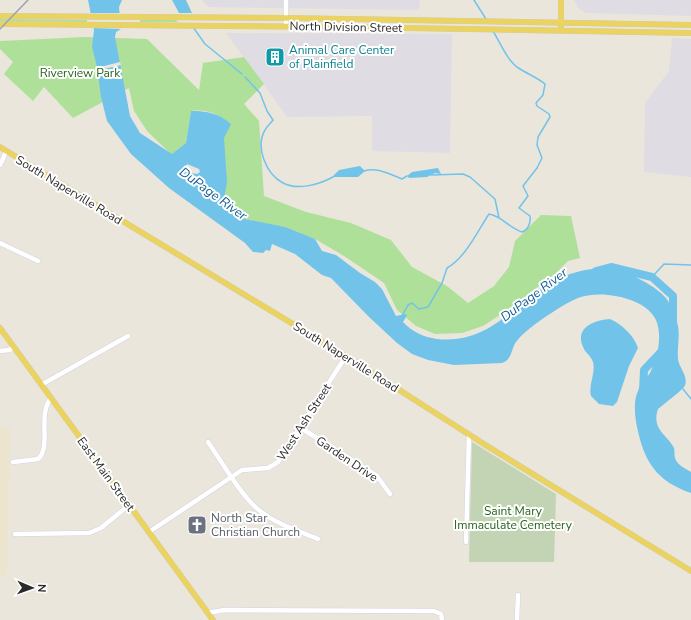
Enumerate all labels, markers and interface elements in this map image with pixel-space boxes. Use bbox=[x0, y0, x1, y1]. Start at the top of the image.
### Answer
street label: North Division Street bbox=[289, 18, 403, 36]
place label: Animal Care Center of Plainfield bbox=[289, 42, 395, 72]
building icon: Animal Care Center of Plainfield bbox=[264, 46, 286, 68]
park label: Riverview Park bbox=[40, 65, 121, 81]
street label: South Naperville Road bbox=[13, 152, 125, 228]
water label: DuPage River bbox=[176, 163, 251, 225]
water label: DuPage River bbox=[497, 264, 571, 326]
street label: South Naperville Road bbox=[290, 318, 402, 396]
street label: West Ash Street bbox=[273, 380, 335, 464]
street label: Garden Drive bbox=[313, 433, 381, 485]
street label: East Main Street bbox=[74, 434, 139, 515]
park label: Saint Mary Immaculate Cemetery bbox=[454, 503, 573, 533]
place label: North Star Christian Church bbox=[211, 510, 300, 540]
church icon: North Star Christian Church bbox=[186, 514, 208, 536]
north arrow bbox=[12, 568, 52, 608]
text: N bbox=[34, 584, 49, 593]

